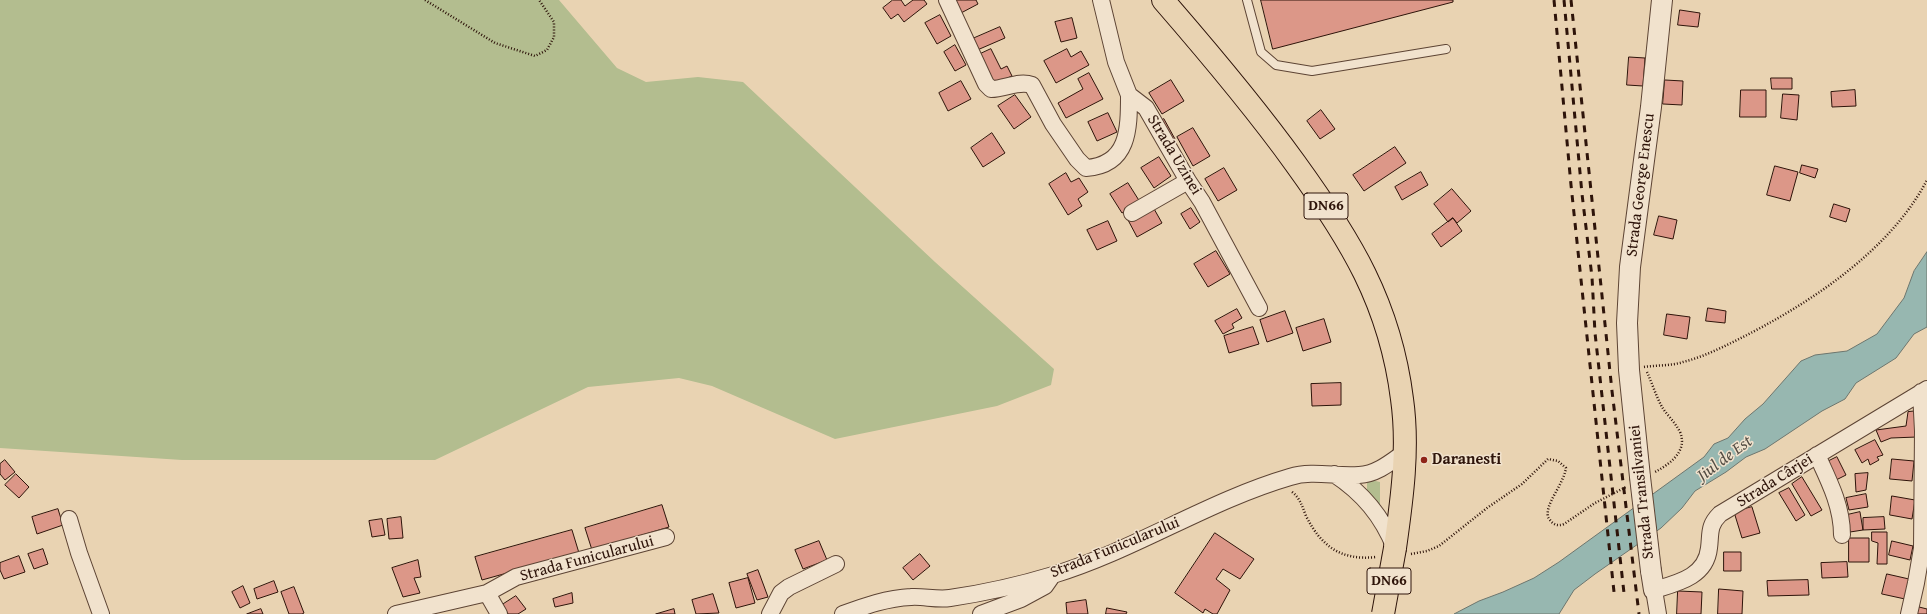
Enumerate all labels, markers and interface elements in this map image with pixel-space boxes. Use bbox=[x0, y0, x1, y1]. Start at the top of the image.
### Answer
street label: Strada Uzinei bbox=[1143, 111, 1205, 199]
street label: Strada George Enescu bbox=[1623, 112, 1659, 258]
road number: DN66 bbox=[1304, 193, 1348, 219]
street label: Strada Transilvaniei bbox=[1625, 424, 1659, 560]
water label: Jiul de Est bbox=[1693, 432, 1757, 486]
place label: Daranesti bbox=[1432, 450, 1501, 470]
street label: Strada Cârjei bbox=[1733, 450, 1817, 512]
marker: Daranesti bbox=[1419, 455, 1429, 465]
street label: Strada Funicularului bbox=[1048, 513, 1182, 583]
street label: Strada Funicularului bbox=[518, 532, 656, 586]
road number: DN66 bbox=[1367, 568, 1411, 594]

